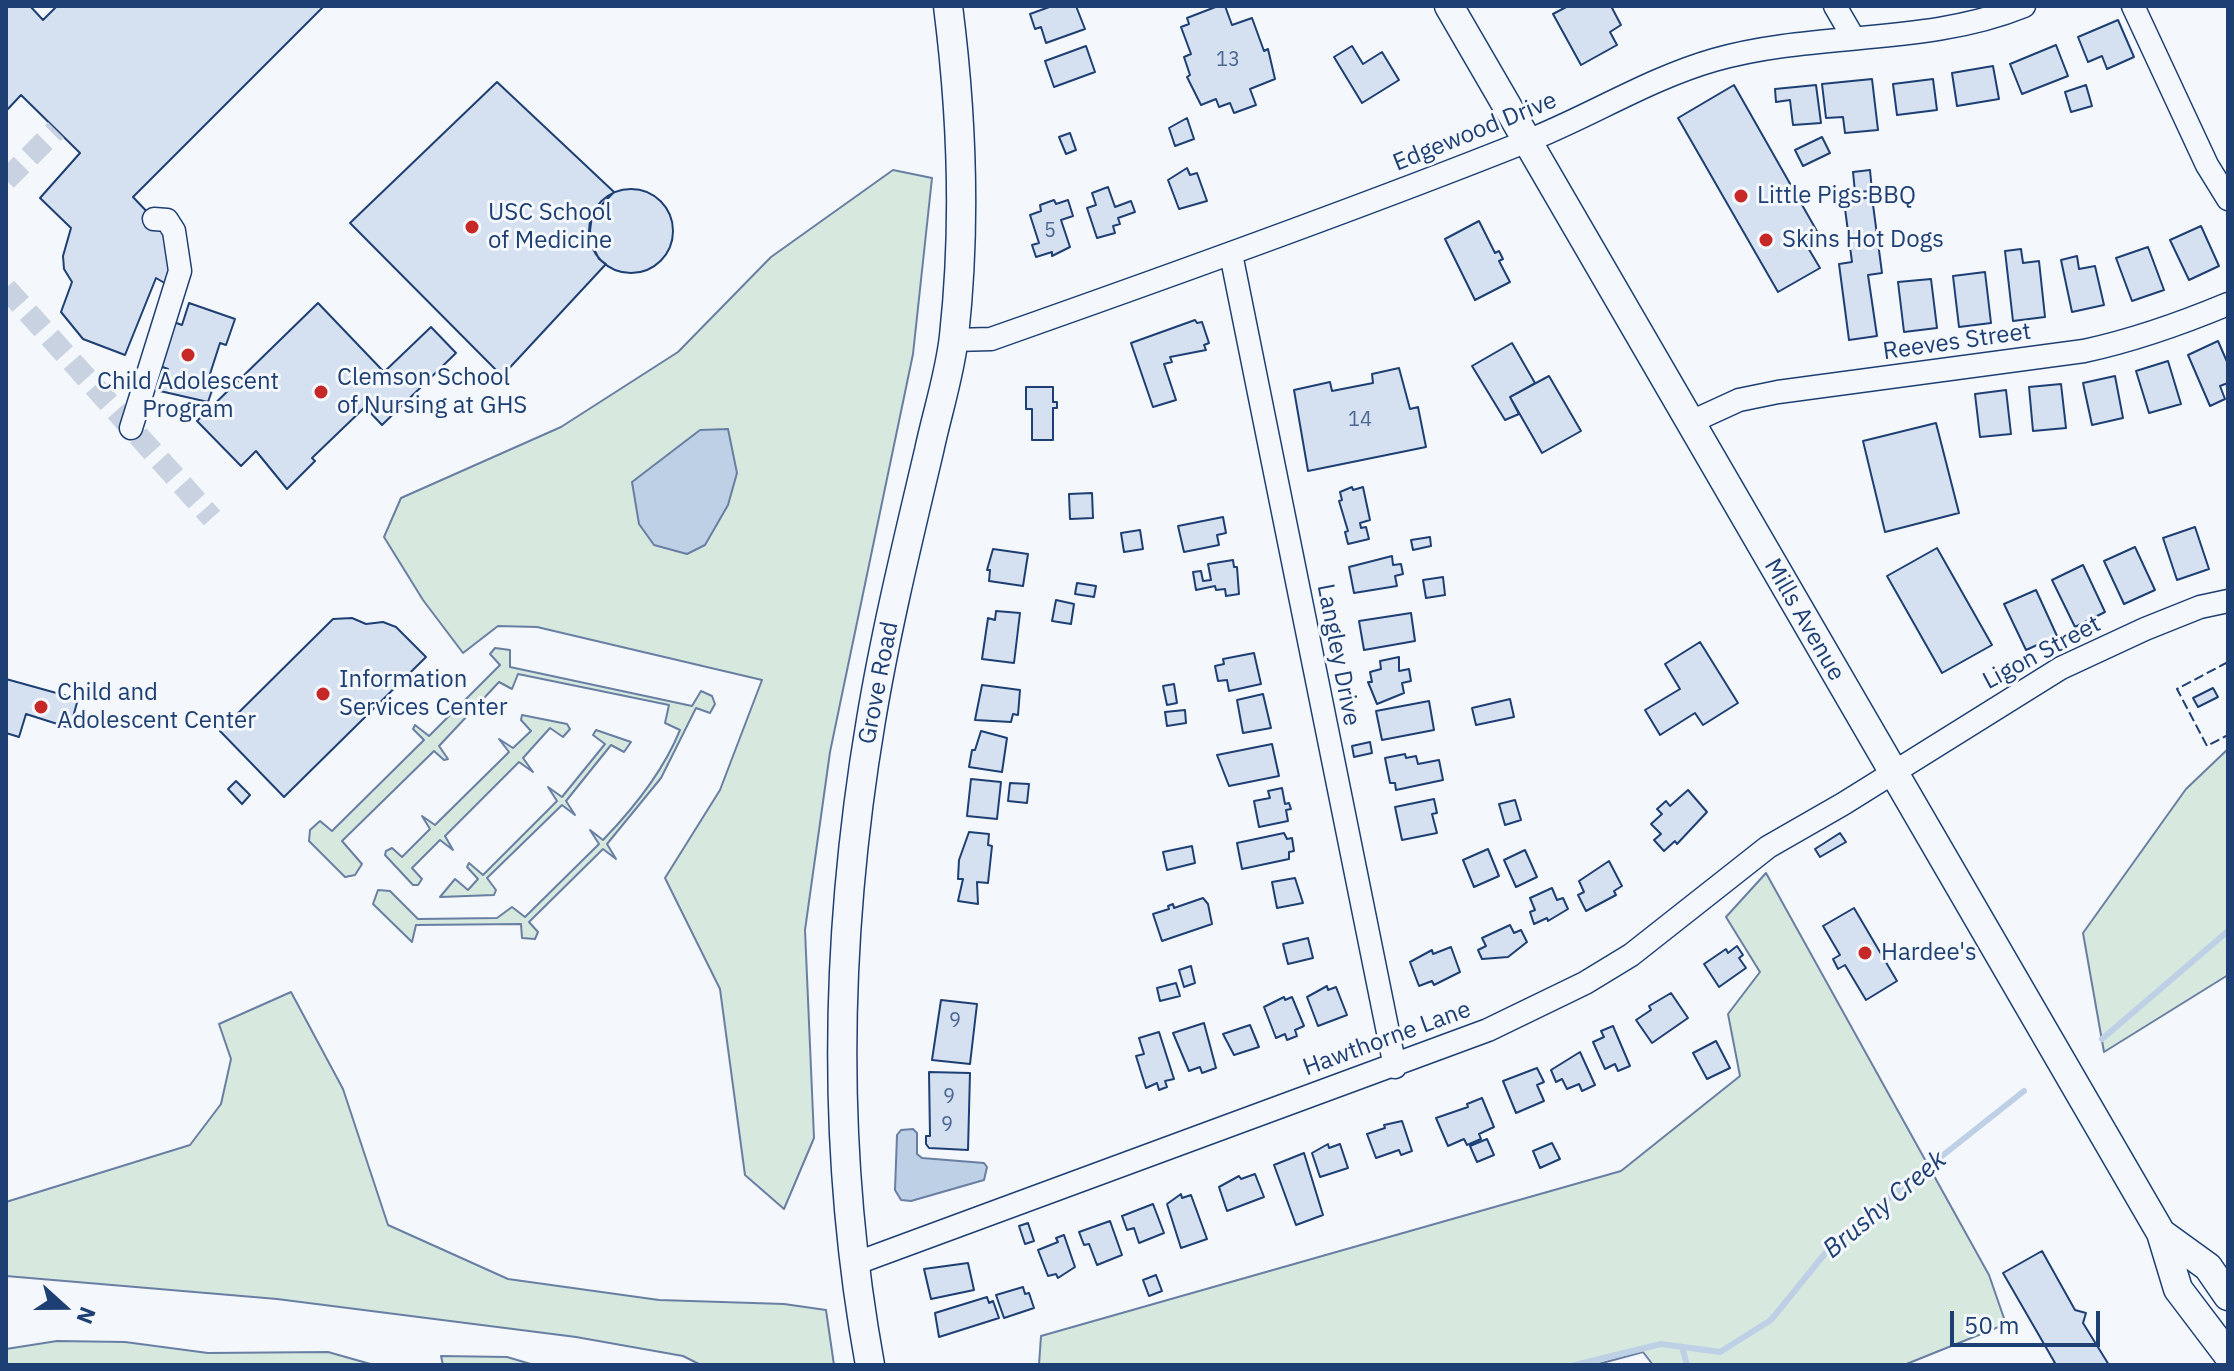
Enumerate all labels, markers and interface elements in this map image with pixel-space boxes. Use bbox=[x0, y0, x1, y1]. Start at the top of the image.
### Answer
house number: 13 bbox=[1216, 48, 1240, 72]
street label: Edgewood Drive bbox=[1389, 86, 1561, 178]
place label: Little Pigs BBQ bbox=[1757, 182, 1916, 210]
marker: Little Pigs BBQ bbox=[1732, 187, 1750, 205]
place label: USC School of Medicine bbox=[488, 199, 612, 255]
marker: USC School of Medicine bbox=[463, 218, 481, 236]
house number: 5 bbox=[1044, 219, 1056, 243]
place label: Skins Hot Dogs bbox=[1782, 226, 1944, 254]
marker: Skins Hot Dogs bbox=[1757, 231, 1775, 249]
street label: Reeves Street bbox=[1881, 317, 2033, 367]
marker: Child Adolescent Program bbox=[179, 346, 197, 364]
place label: Clemson School of Nursing at GHS bbox=[337, 364, 527, 420]
place label: Child Adolescent Program bbox=[97, 368, 279, 424]
marker: Clemson School of Nursing at GHS bbox=[312, 383, 330, 401]
house number: 14 bbox=[1348, 408, 1372, 432]
street label: Mills Avenue bbox=[1758, 554, 1850, 686]
street label: Langley Drive bbox=[1310, 582, 1366, 728]
street label: Ligon Street bbox=[1978, 610, 2106, 696]
street label: Grove Road bbox=[853, 619, 905, 747]
place label: Information Services Center bbox=[339, 666, 507, 722]
place label: Child and Adolescent Center bbox=[57, 679, 256, 735]
marker: Information Services Center bbox=[314, 685, 332, 703]
marker: Child and Adolescent Center bbox=[32, 698, 50, 716]
place label: Hardee's bbox=[1881, 939, 1977, 967]
marker: Hardee's bbox=[1856, 944, 1874, 962]
street label: Hawthorne Lane bbox=[1299, 995, 1475, 1083]
house number: 9 bbox=[949, 1009, 961, 1033]
house number: 9 bbox=[943, 1085, 955, 1109]
house number: 9 bbox=[941, 1113, 953, 1137]
water label: Brushy Creek bbox=[1817, 1145, 1953, 1265]
north arrow bbox=[24, 1267, 104, 1347]
scale bar bbox=[1954, 1295, 2104, 1345]
text: N bbox=[70, 1303, 103, 1328]
text: 50 m bbox=[1964, 1309, 2019, 1341]

